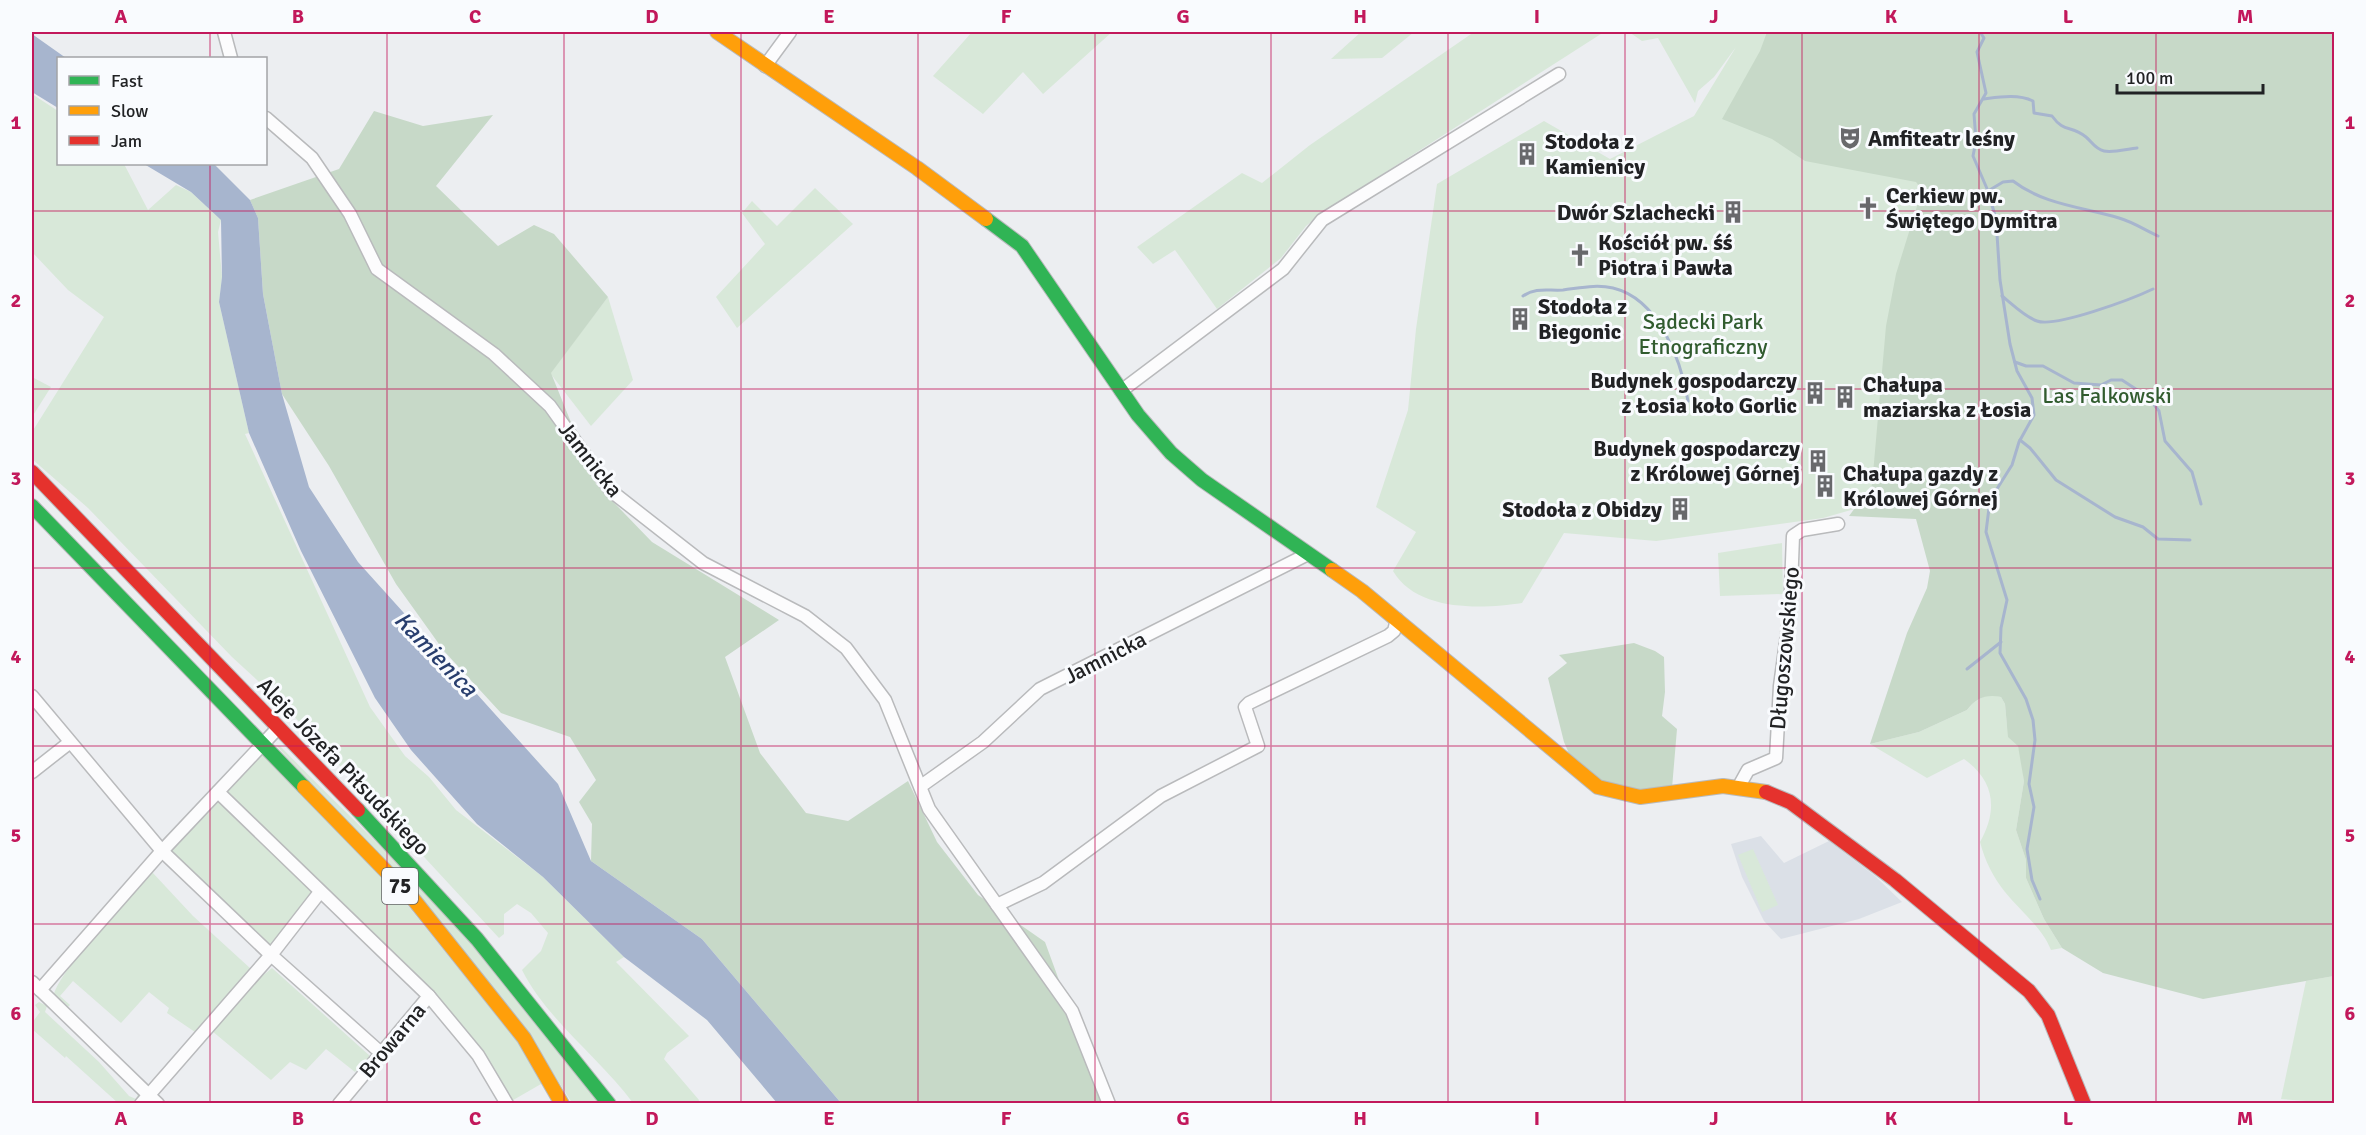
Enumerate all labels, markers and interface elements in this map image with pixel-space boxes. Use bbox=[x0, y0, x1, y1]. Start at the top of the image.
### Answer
text: A bbox=[115, 4, 128, 29]
text: B bbox=[292, 4, 304, 29]
text: C bbox=[469, 4, 481, 29]
text: D bbox=[645, 4, 659, 29]
text: E bbox=[823, 4, 835, 29]
text: F bbox=[1001, 4, 1012, 29]
text: G bbox=[1176, 4, 1190, 29]
text: H bbox=[1353, 4, 1367, 29]
text: I bbox=[1534, 4, 1540, 29]
text: J bbox=[1709, 4, 1719, 29]
text: K bbox=[1885, 4, 1898, 29]
text: L bbox=[2063, 4, 2074, 29]
text: M bbox=[2237, 4, 2253, 29]
legend bbox=[57, 57, 267, 165]
scale bar bbox=[2117, 57, 2262, 95]
text: 100 m bbox=[2126, 67, 2173, 89]
text: Fast bbox=[111, 70, 143, 92]
text: Slow bbox=[111, 100, 148, 122]
text: 1 bbox=[11, 110, 22, 135]
text: 1 bbox=[2345, 110, 2356, 135]
theatre icon: Amfiteatr leśny bbox=[1837, 125, 1863, 151]
place label: Amfiteatr leśny bbox=[1868, 125, 2015, 152]
place label: Stodoła z Kamienicy bbox=[1545, 128, 1645, 180]
text: Jam bbox=[111, 130, 142, 152]
building icon: Stodoła z Kamienicy bbox=[1514, 141, 1540, 167]
place label: Cerkiew pw. Świętego Dymitra bbox=[1886, 182, 2058, 234]
church icon: Cerkiew pw. Świętego Dymitra bbox=[1855, 195, 1881, 221]
place label: Dwór Szlachecki bbox=[1557, 199, 1715, 226]
building icon: Dwór Szlachecki bbox=[1720, 199, 1746, 225]
place label: Kościół pw. śś Piotra i Pawła bbox=[1598, 229, 1733, 281]
church icon: Kościół pw. śś Piotra i Pawła bbox=[1567, 242, 1593, 268]
text: 2 bbox=[11, 288, 21, 313]
text: 2 bbox=[2345, 288, 2355, 313]
place label: Stodoła z Biegonic bbox=[1538, 293, 1627, 345]
building icon: Stodoła z Biegonic bbox=[1507, 306, 1533, 332]
park label: Sądecki Park Etnograficzny bbox=[1638, 308, 1768, 360]
place label: Budynek gospodarczy z Łosia koło Gorlic bbox=[1590, 367, 1797, 419]
place label: Chałupa maziarska z Łosia bbox=[1863, 371, 2031, 423]
building icon: Budynek gospodarczy z Łosia koło Gorlic bbox=[1802, 380, 1828, 406]
park label: Las Falkowski bbox=[2042, 382, 2172, 409]
building icon: Chałupa maziarska z Łosia bbox=[1832, 384, 1858, 410]
street label: Jamnicka bbox=[553, 416, 628, 502]
place label: Budynek gospodarczy z Królowej Górnej bbox=[1593, 435, 1800, 487]
building icon: Budynek gospodarczy z Królowej Górnej bbox=[1805, 448, 1831, 474]
place label: Chałupa gazdy z Królowej Górnej bbox=[1843, 460, 1998, 512]
text: 3 bbox=[11, 466, 21, 491]
text: 3 bbox=[2345, 466, 2355, 491]
building icon: Chałupa gazdy z Królowej Górnej bbox=[1812, 473, 1838, 499]
place label: Stodoła z Obidzy bbox=[1502, 496, 1662, 523]
building icon: Stodoła z Obidzy bbox=[1667, 496, 1693, 522]
street label: Długoszowskiego bbox=[1764, 565, 1805, 731]
water label: Kamienica bbox=[388, 605, 485, 704]
street label: Jamnicka bbox=[1060, 625, 1151, 690]
text: 4 bbox=[11, 644, 22, 669]
text: 4 bbox=[2345, 644, 2356, 669]
street label: Aleje Józefa Piłsudskiego bbox=[252, 672, 436, 861]
text: 5 bbox=[11, 823, 21, 848]
text: 5 bbox=[2345, 823, 2355, 848]
road number: 75 bbox=[382, 868, 418, 904]
street label: Browarna bbox=[353, 997, 432, 1083]
text: 6 bbox=[11, 1001, 22, 1026]
text: 6 bbox=[2345, 1001, 2356, 1026]
text: A bbox=[115, 1106, 128, 1131]
text: B bbox=[292, 1106, 304, 1131]
text: C bbox=[469, 1106, 481, 1131]
text: D bbox=[645, 1106, 659, 1131]
text: E bbox=[823, 1106, 835, 1131]
text: F bbox=[1001, 1106, 1012, 1131]
text: G bbox=[1176, 1106, 1190, 1131]
text: H bbox=[1353, 1106, 1367, 1131]
text: I bbox=[1534, 1106, 1540, 1131]
text: J bbox=[1709, 1106, 1719, 1131]
text: K bbox=[1885, 1106, 1898, 1131]
text: L bbox=[2063, 1106, 2074, 1131]
text: M bbox=[2237, 1106, 2253, 1131]

